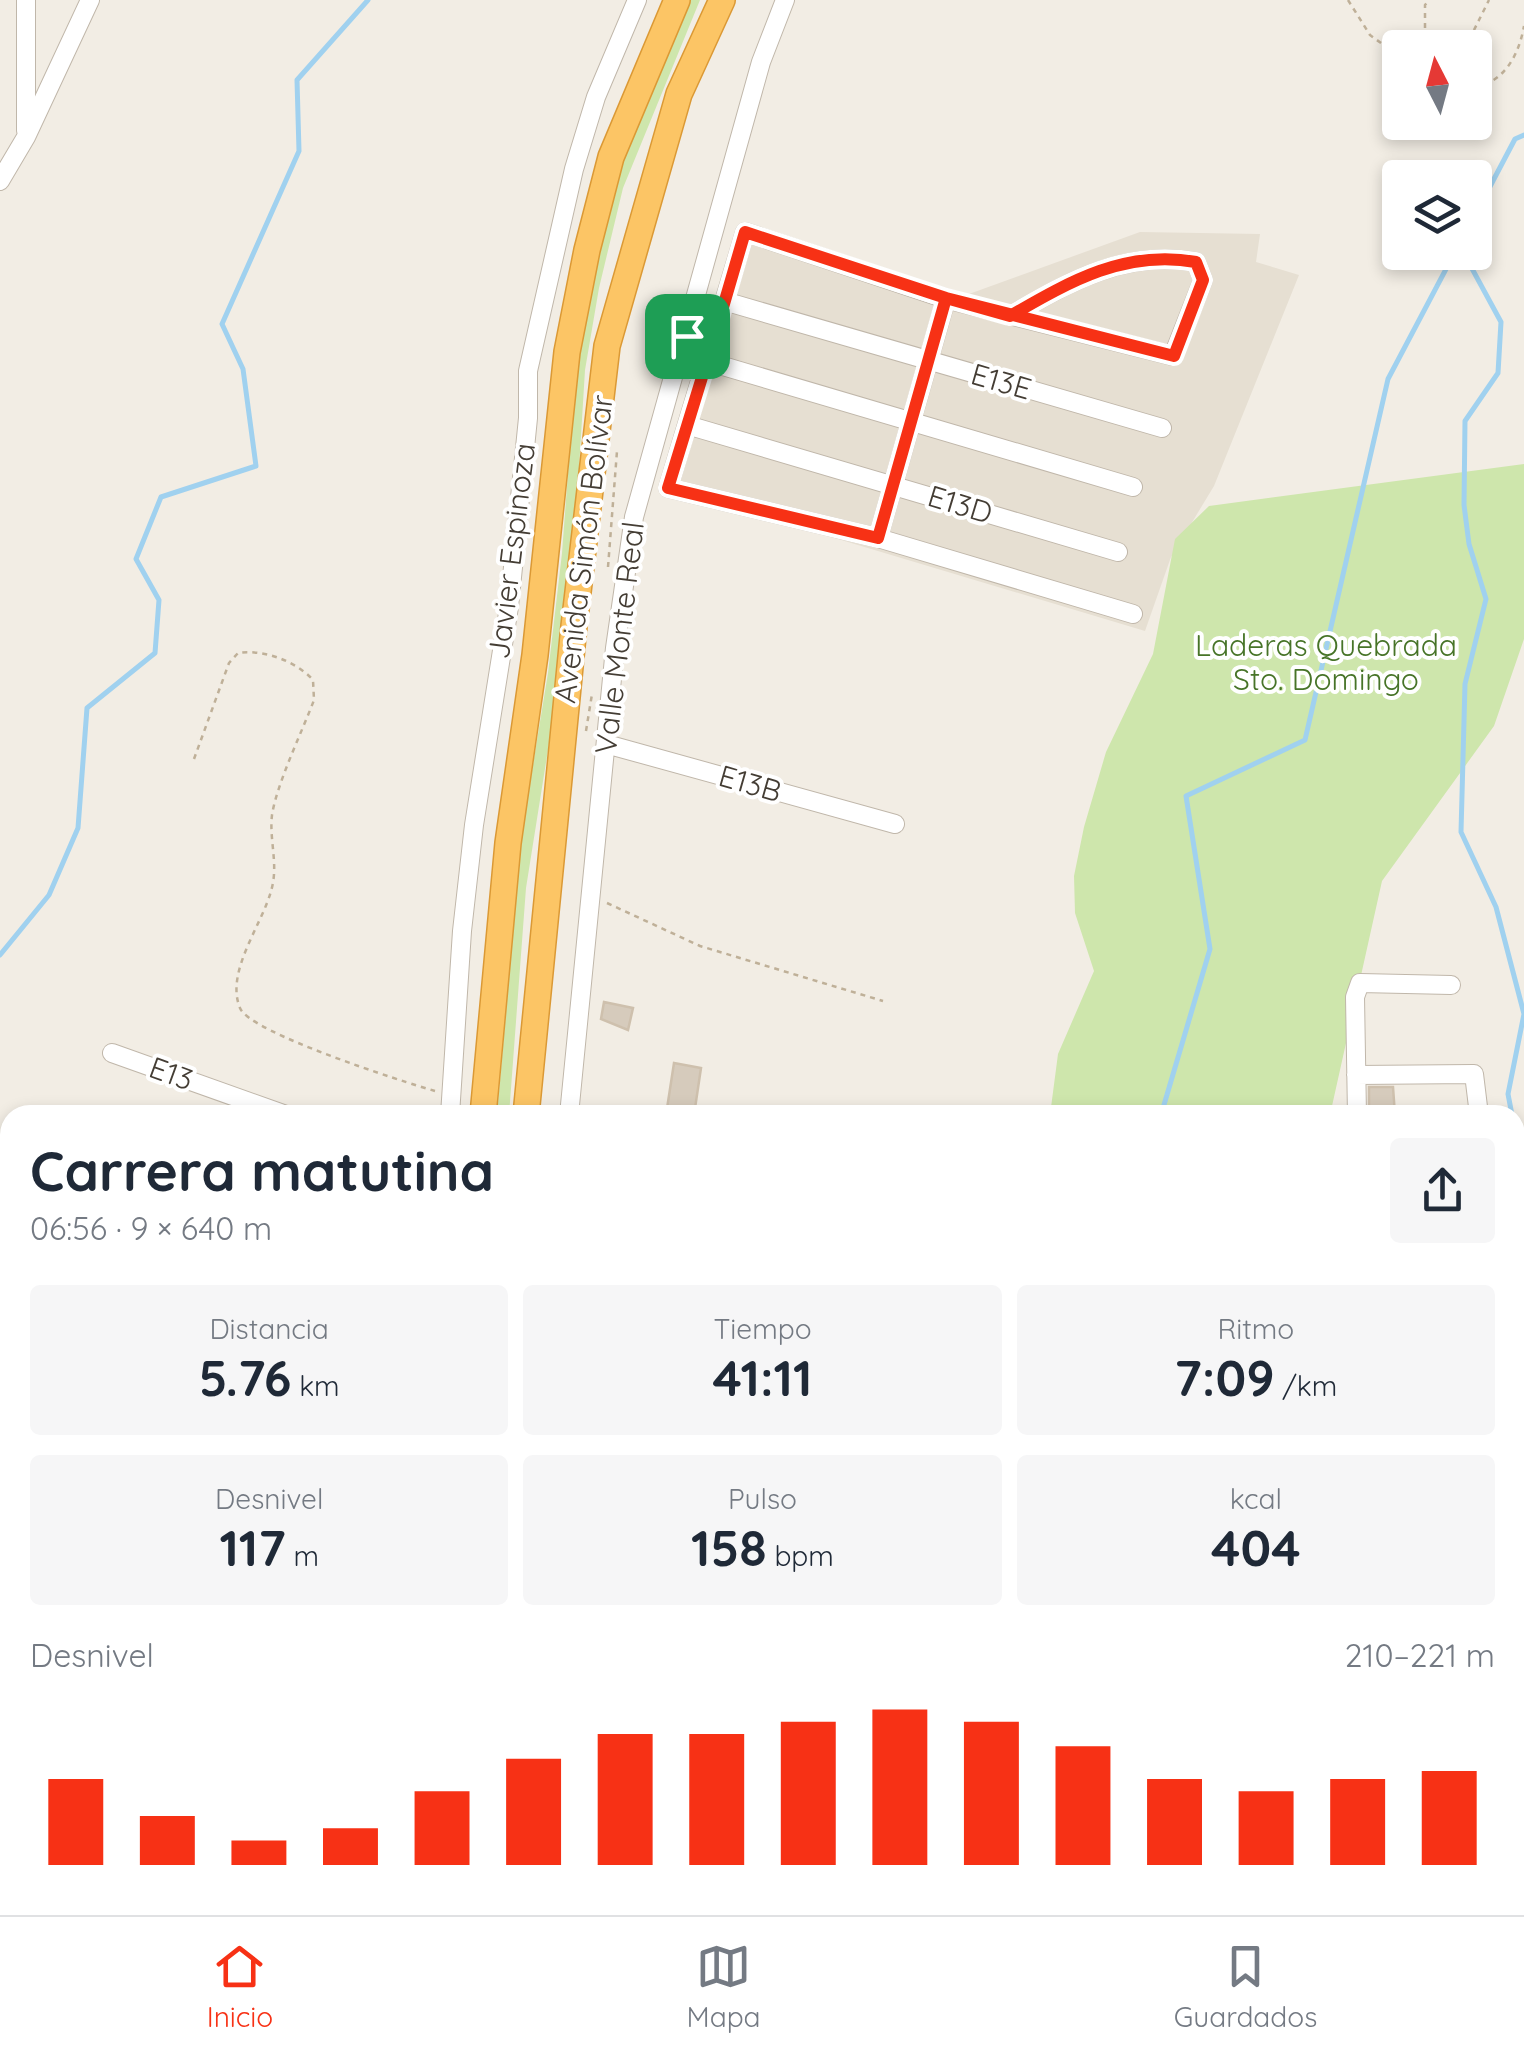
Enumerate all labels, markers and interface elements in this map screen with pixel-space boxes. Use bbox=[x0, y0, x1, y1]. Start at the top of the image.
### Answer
north arrow bbox=[1382, 30, 1492, 140]
map controls bbox=[1382, 30, 1492, 270]
button: layers bbox=[1382, 160, 1492, 270]
pin bbox=[645, 294, 730, 379]
icon: arrive bbox=[660, 309, 715, 364]
street label: E13E bbox=[967, 354, 1036, 408]
street label: Avenida Simón Bolívar bbox=[545, 392, 621, 705]
street label: Javier Espinoza bbox=[479, 441, 543, 661]
street label: E13D bbox=[923, 476, 997, 532]
street label: Valle Monte Real bbox=[586, 519, 652, 756]
park label: Laderas Quebrada Sto. Domingo bbox=[1195, 626, 1457, 698]
street label: E13B bbox=[715, 756, 786, 810]
street label: E13 bbox=[144, 1048, 198, 1098]
text: Carrera matutina bbox=[30, 1136, 494, 1205]
button: share bbox=[1390, 1138, 1495, 1243]
text: 06:56 · 9 × 640 m bbox=[30, 1208, 272, 1248]
text: Distancia bbox=[209, 1311, 329, 1346]
text: Tiempo bbox=[713, 1311, 812, 1346]
text: Ritmo bbox=[1217, 1311, 1294, 1346]
text: 5.76 bbox=[199, 1346, 292, 1409]
text: 41:11 bbox=[713, 1346, 812, 1409]
text: 7:09 bbox=[1174, 1346, 1275, 1409]
text: km bbox=[292, 1368, 340, 1403]
text: /km bbox=[1275, 1368, 1337, 1403]
text: Desnivel bbox=[215, 1481, 323, 1516]
text: Pulso bbox=[728, 1481, 797, 1516]
text: kcal bbox=[1230, 1481, 1282, 1516]
text: 117 bbox=[219, 1516, 286, 1579]
text: 158 bbox=[691, 1516, 767, 1579]
text: 404 bbox=[1211, 1516, 1301, 1579]
text: m bbox=[286, 1538, 319, 1573]
text: bpm bbox=[767, 1538, 834, 1573]
text: Desnivel bbox=[30, 1635, 154, 1675]
text: 210–221 m bbox=[1345, 1635, 1495, 1675]
tab: Inicio bbox=[207, 1939, 273, 2034]
tab: Mapa bbox=[687, 1939, 761, 2034]
tab: Guardados bbox=[1174, 1939, 1317, 2034]

